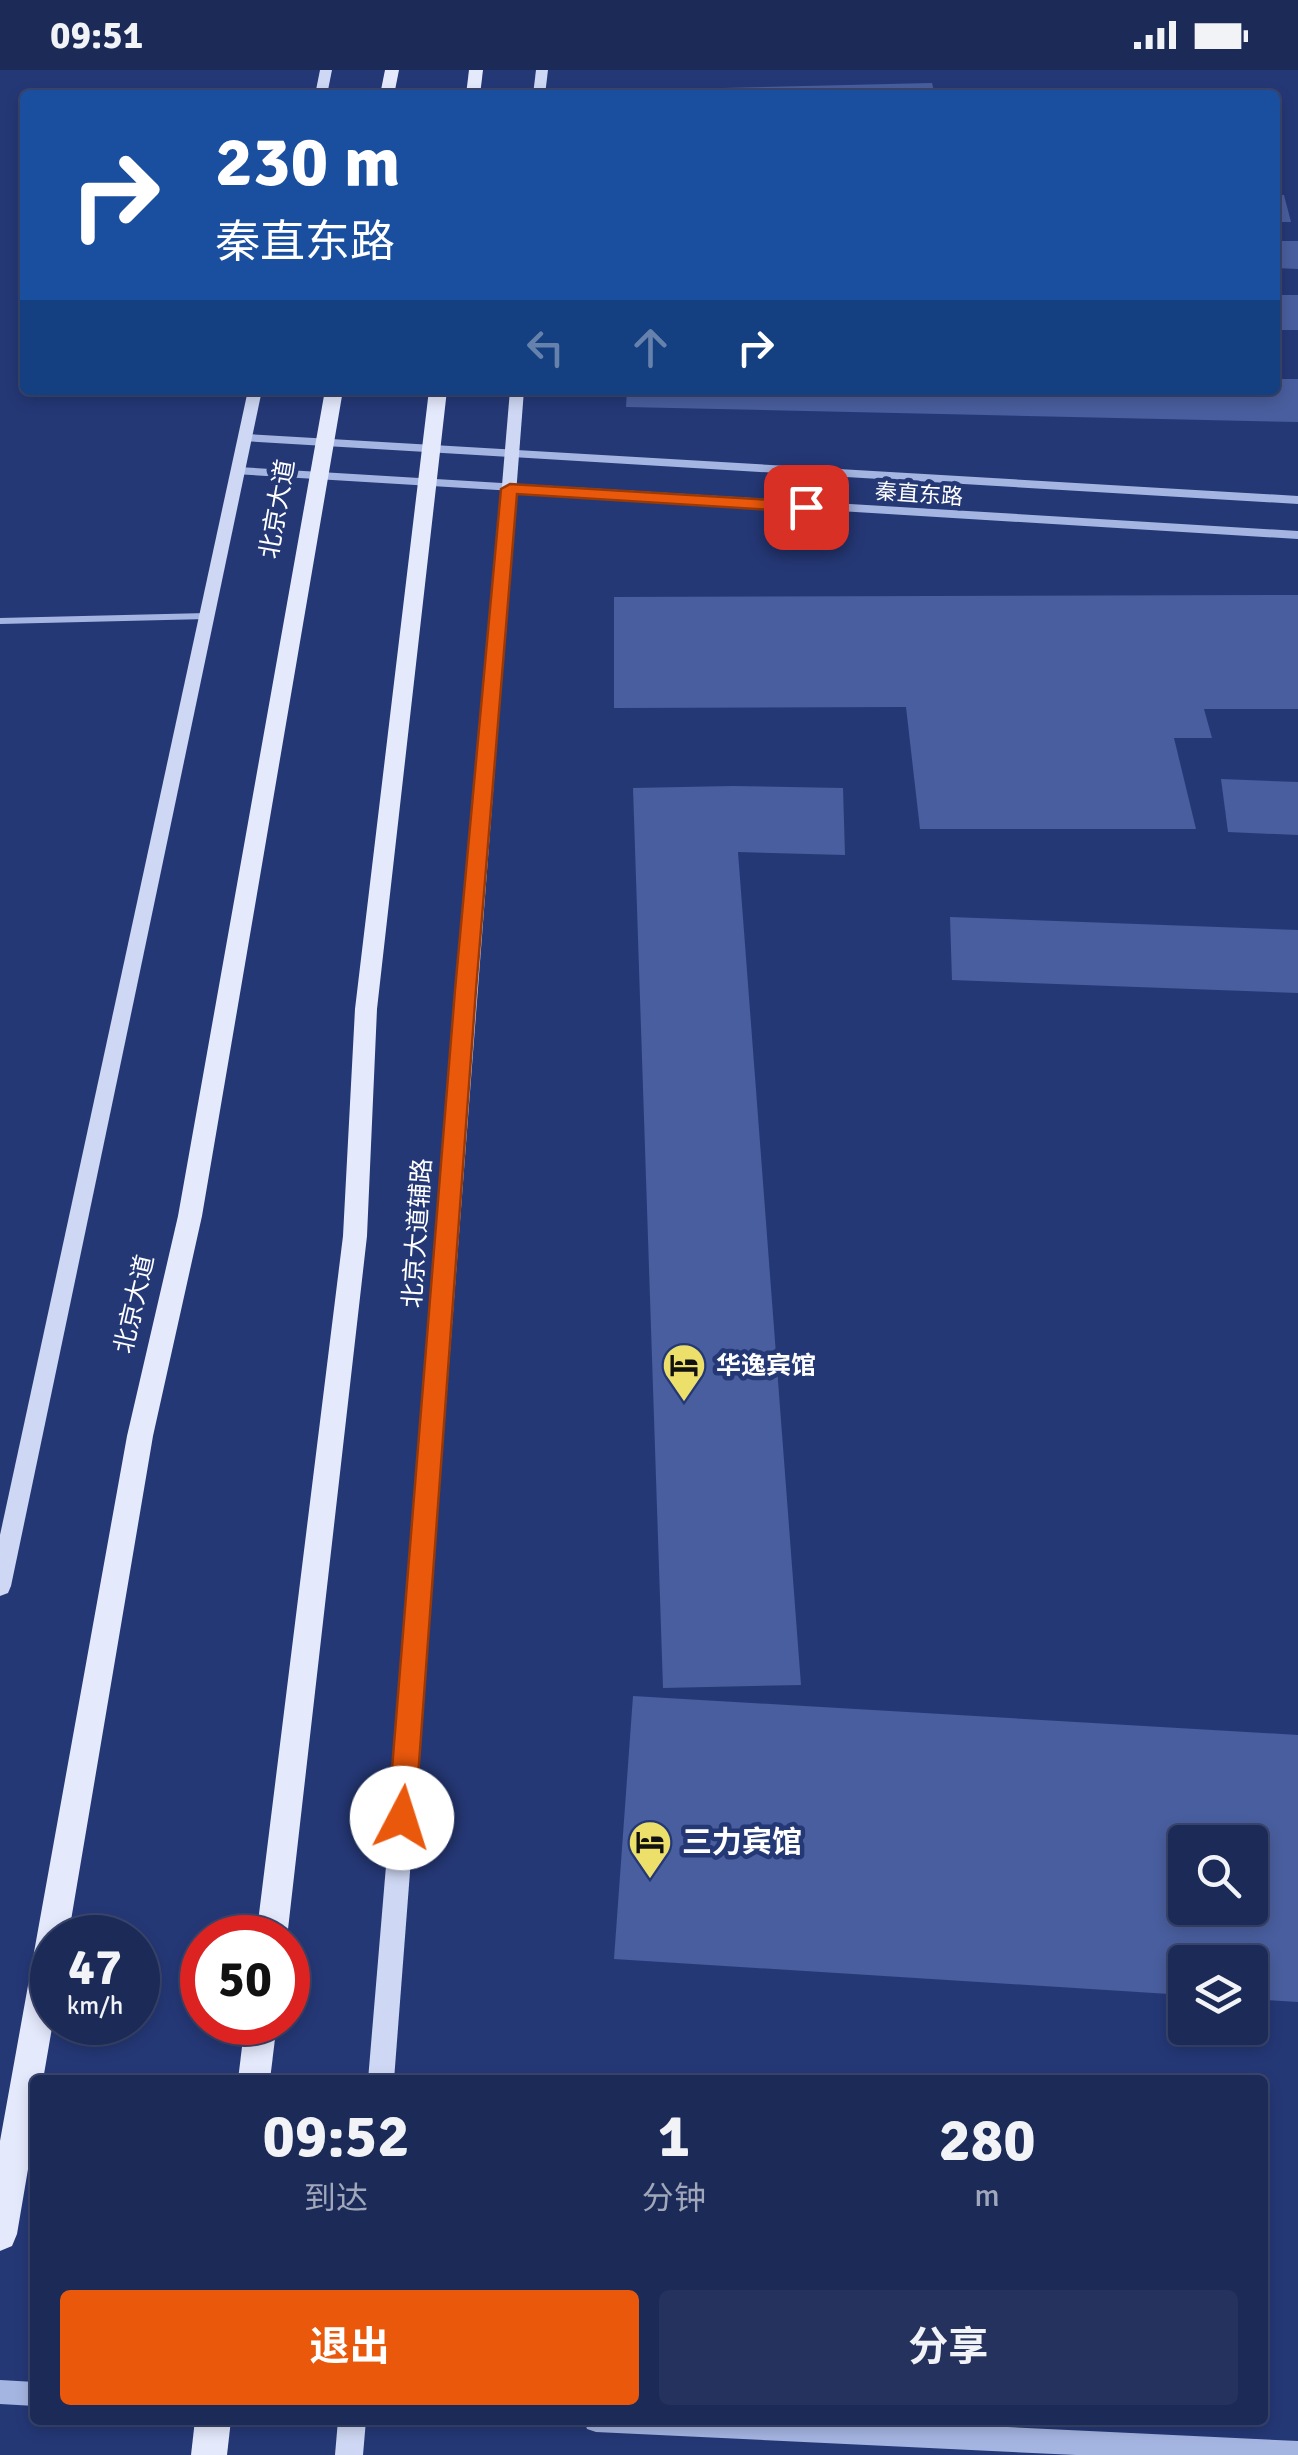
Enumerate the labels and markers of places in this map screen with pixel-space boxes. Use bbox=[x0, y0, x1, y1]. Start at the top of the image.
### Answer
pin bbox=[764, 465, 849, 550]
hotel icon: 华逸宾馆 bbox=[661, 1342, 707, 1403]
place label: 华逸宾馆 bbox=[716, 1350, 816, 1381]
hotel icon: 三力宾馆 bbox=[627, 1819, 673, 1880]
place label: 三力宾馆 bbox=[682, 1824, 802, 1861]

